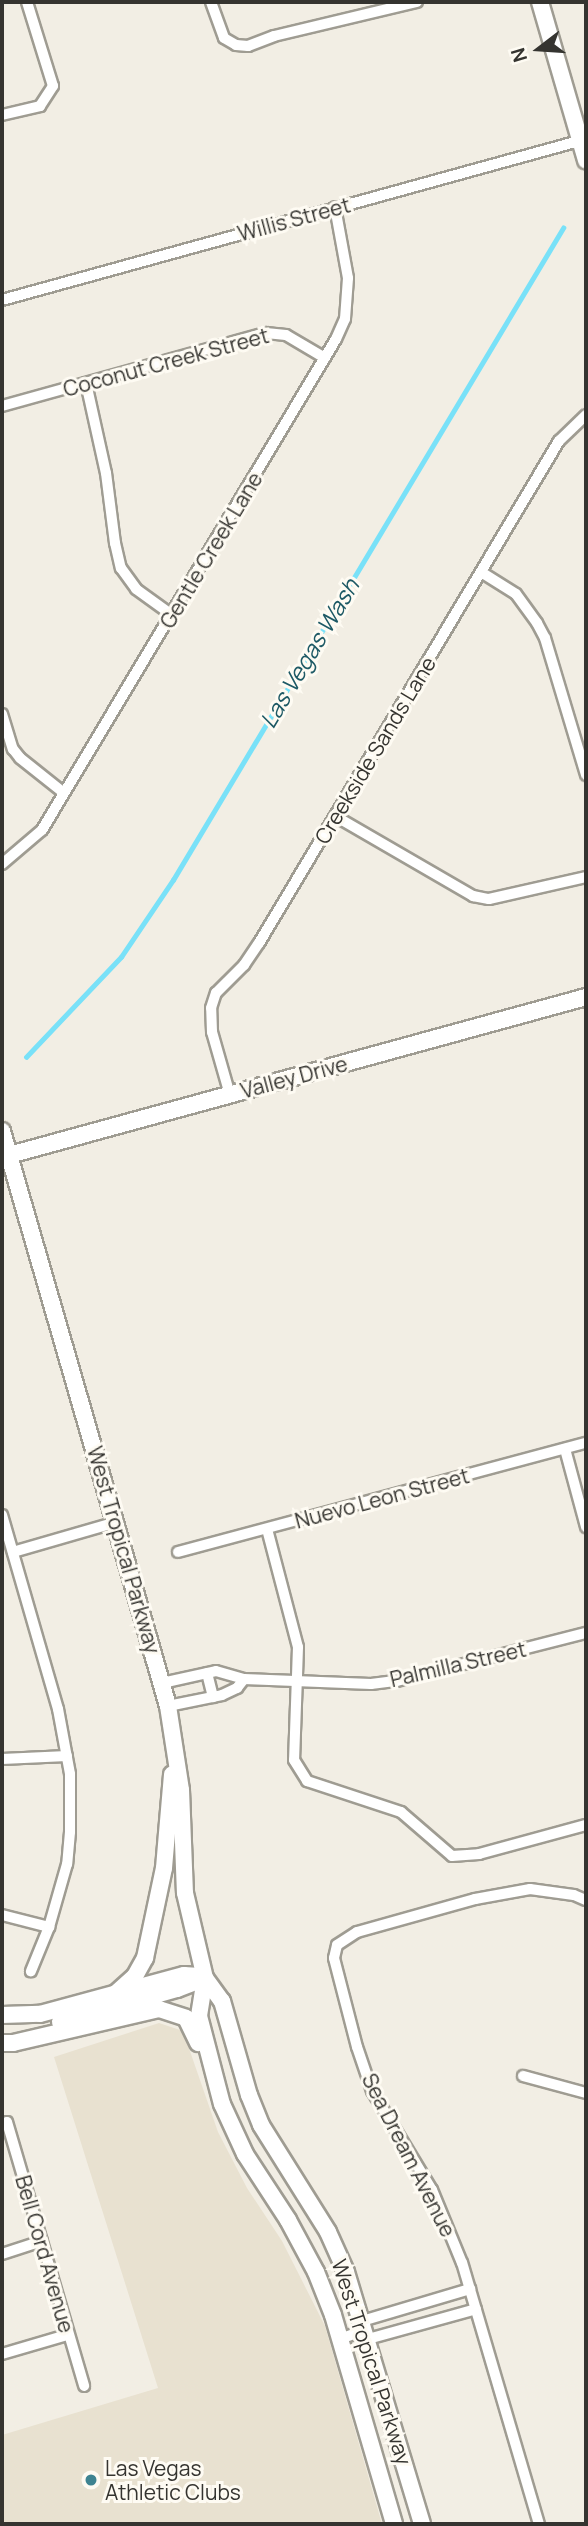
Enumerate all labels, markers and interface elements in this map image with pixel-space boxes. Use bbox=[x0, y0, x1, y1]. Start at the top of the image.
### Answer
north arrow bbox=[504, 14, 574, 84]
text: N bbox=[504, 45, 533, 65]
street label: Willis Street bbox=[235, 192, 353, 246]
street label: Coconut Creek Street bbox=[60, 322, 272, 402]
street label: Gentle Creek Lane bbox=[154, 467, 268, 633]
water label: Las Vegas Wash bbox=[254, 573, 364, 733]
street label: Creekside Sands Lane bbox=[309, 652, 441, 848]
street label: Valley Drive bbox=[238, 1051, 350, 1103]
street label: West Tropical Parkway bbox=[82, 1443, 166, 1657]
street label: Nuevo Leon Street bbox=[292, 1463, 472, 1533]
street label: Palmilla Street bbox=[388, 1636, 528, 1692]
street label: Sea Dream Avenue bbox=[357, 2069, 461, 2241]
street label: Bell Cord Avenue bbox=[10, 2172, 80, 2336]
street label: West Tropical Parkway bbox=[327, 2256, 417, 2468]
place label: Las Vegas Athletic Clubs bbox=[105, 2455, 241, 2505]
marker: Las Vegas Athletic Clubs bbox=[83, 2472, 99, 2488]

